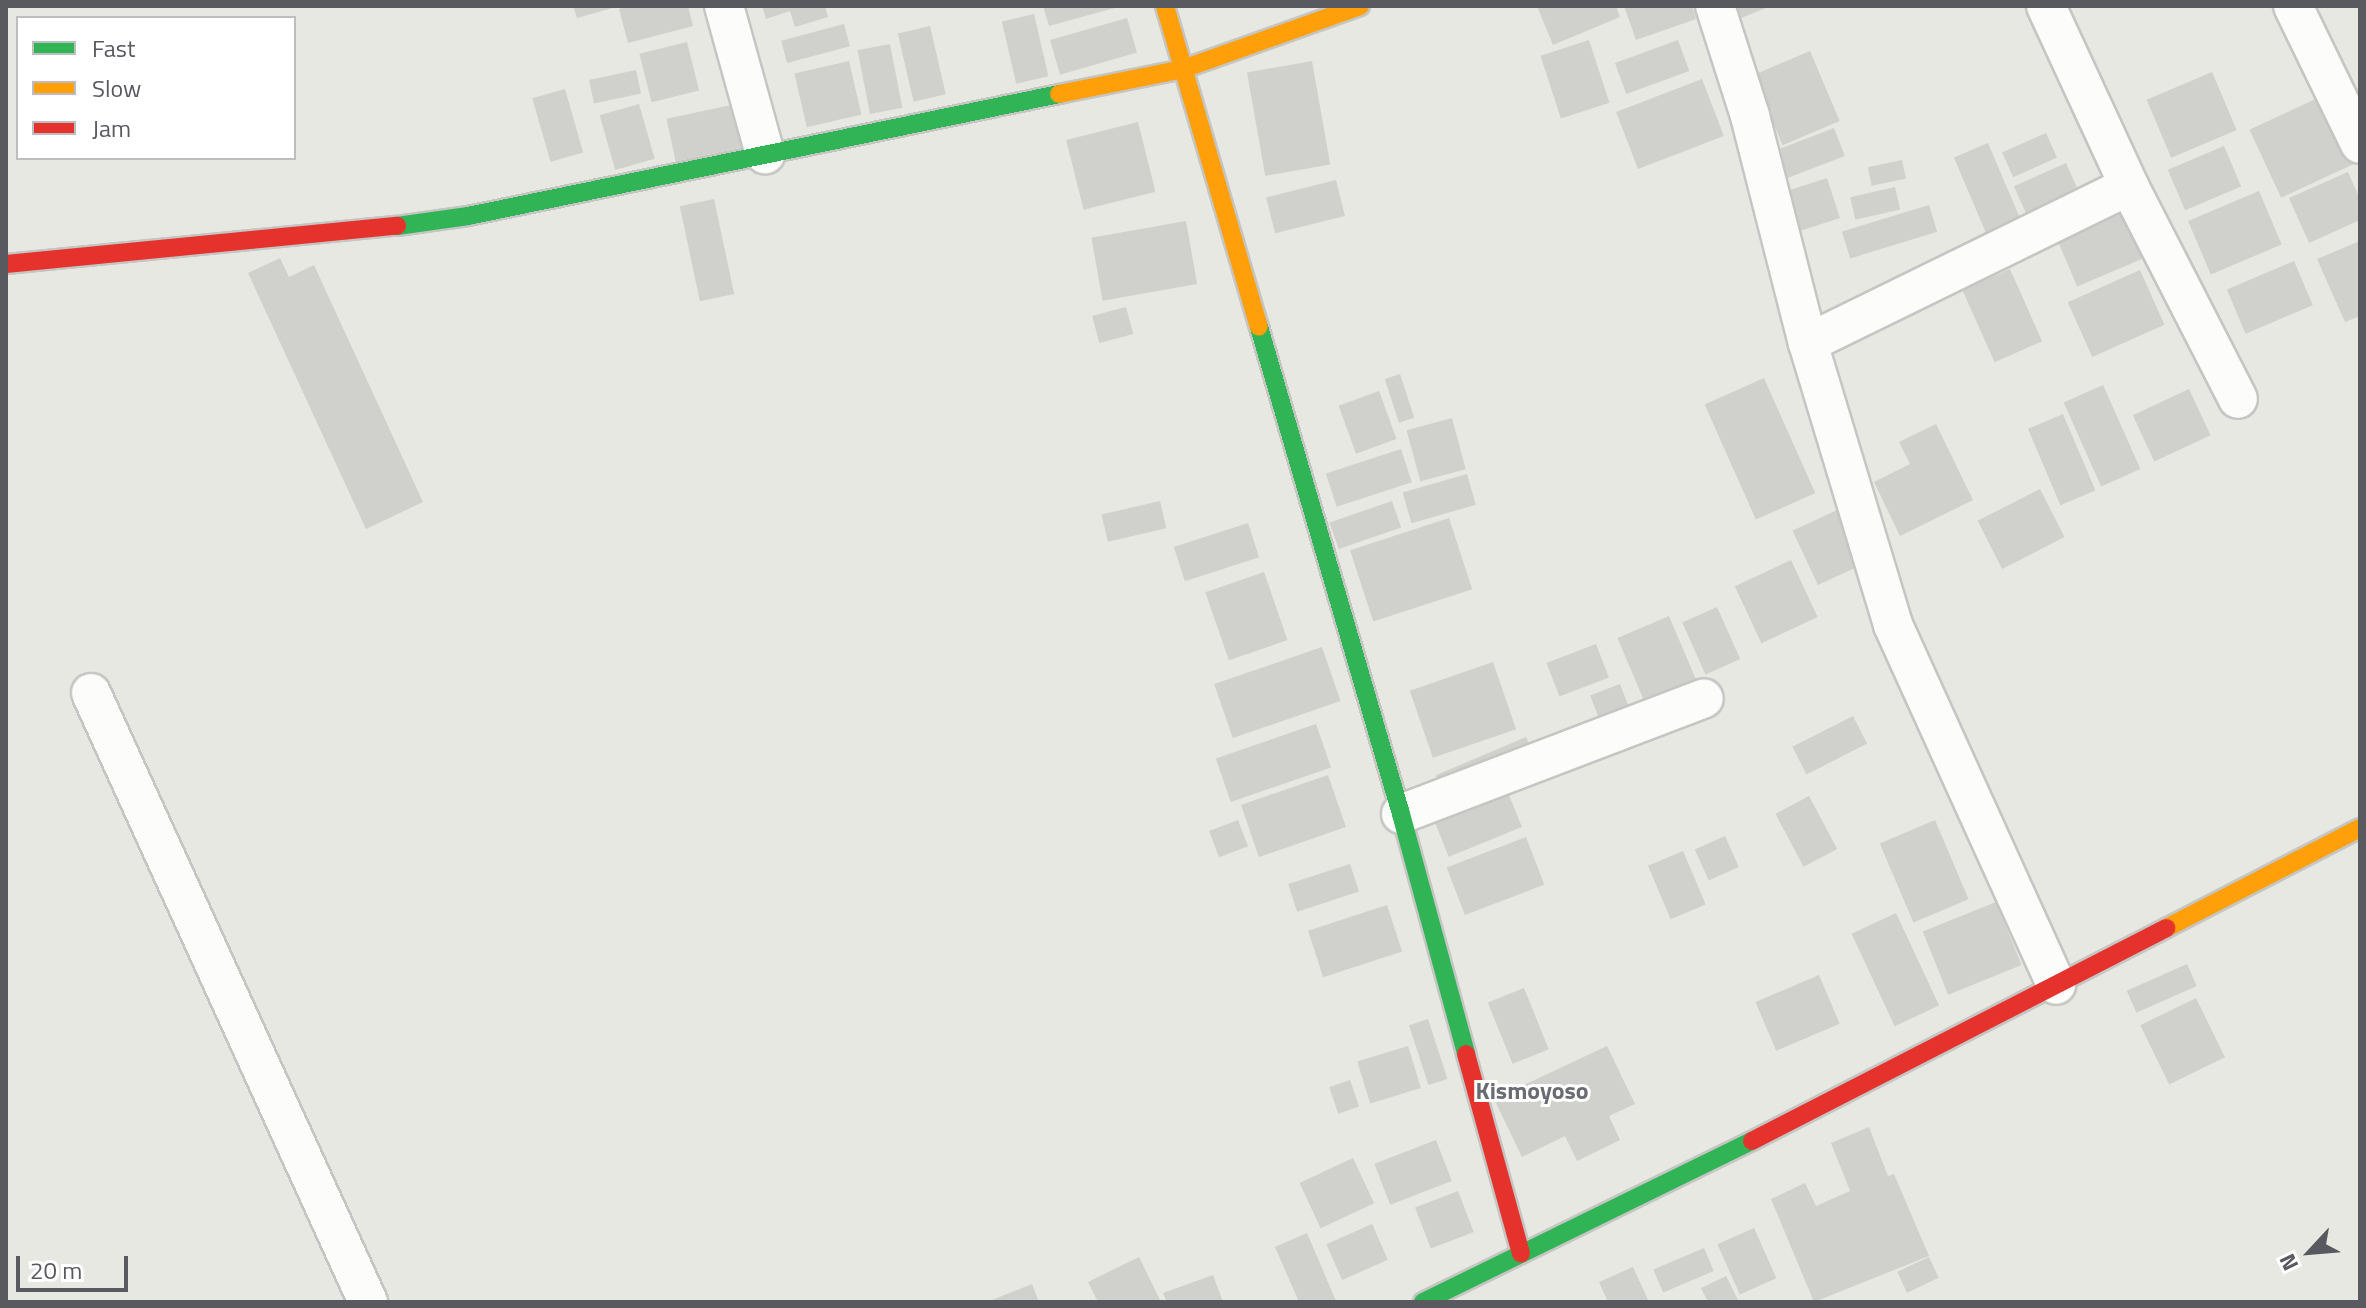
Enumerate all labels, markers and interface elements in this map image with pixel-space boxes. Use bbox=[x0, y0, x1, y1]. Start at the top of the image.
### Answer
legend bbox=[16, 16, 296, 160]
text: Fast bbox=[92, 30, 135, 66]
text: Slow bbox=[92, 70, 141, 106]
text: Jam bbox=[92, 110, 131, 146]
district label: Kismoyoso bbox=[1475, 1077, 1589, 1105]
north arrow bbox=[2270, 1212, 2350, 1292]
scale bar bbox=[20, 1240, 132, 1290]
text: N bbox=[2270, 1248, 2307, 1277]
text: 20 m bbox=[30, 1252, 82, 1288]

